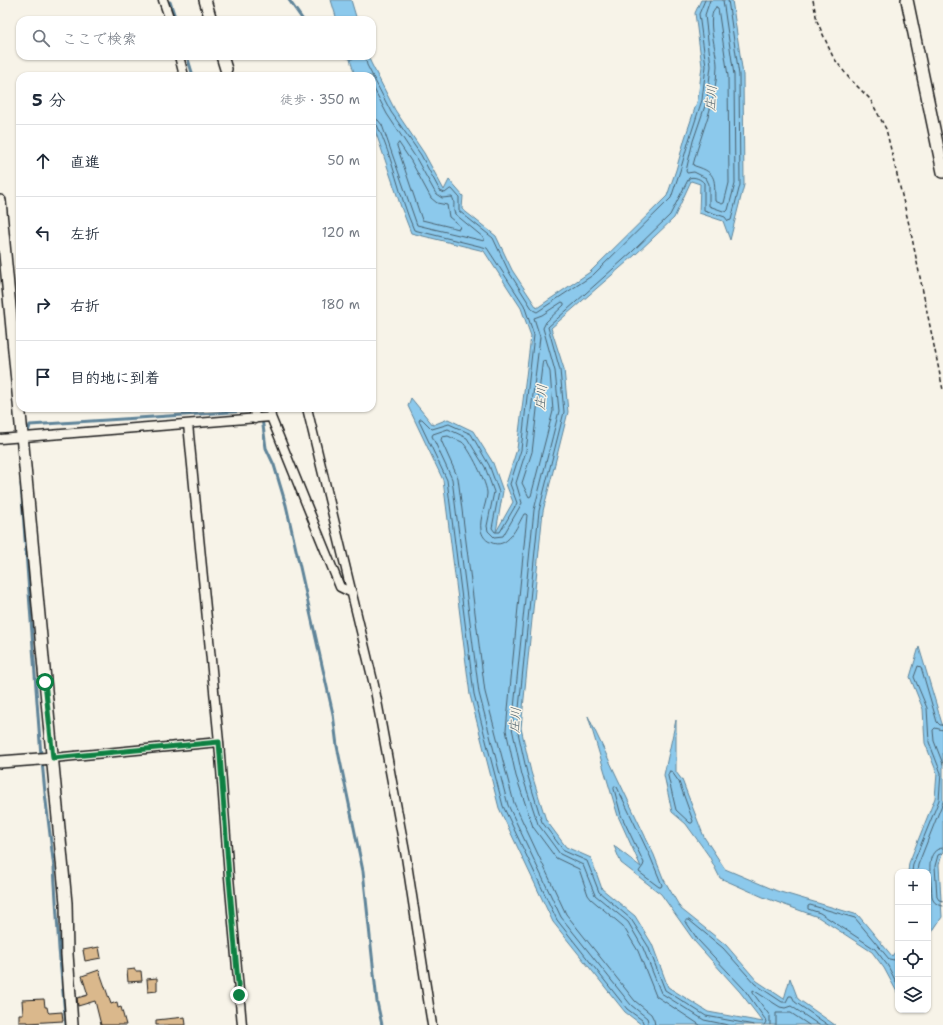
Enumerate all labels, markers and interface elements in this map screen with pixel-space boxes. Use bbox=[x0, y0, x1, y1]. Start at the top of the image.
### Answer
search box bbox=[16, 16, 376, 60]
icon: search bbox=[30, 27, 52, 49]
text: ここで検索 bbox=[62, 29, 137, 49]
water label: 庄川 bbox=[702, 84, 720, 112]
text: 5 分 bbox=[32, 89, 65, 111]
text: 徒歩 · 350 m bbox=[280, 91, 360, 108]
icon: ahead bbox=[32, 150, 54, 172]
text: 直進 bbox=[70, 152, 100, 172]
text: 50 m bbox=[327, 152, 360, 169]
icon: left bbox=[32, 222, 54, 244]
text: 左折 bbox=[70, 224, 100, 244]
text: 120 m bbox=[322, 224, 360, 241]
icon: right bbox=[32, 294, 54, 316]
text: 右折 bbox=[70, 296, 100, 316]
text: 180 m bbox=[321, 296, 360, 313]
icon: arrive bbox=[32, 366, 54, 388]
text: 目的地に到着 bbox=[70, 368, 160, 388]
water label: 庄川 bbox=[531, 383, 551, 411]
route start bbox=[36, 673, 54, 691]
water label: 庄川 bbox=[506, 706, 524, 734]
map controls bbox=[895, 869, 931, 1013]
button: + bbox=[895, 869, 931, 905]
button: − bbox=[895, 905, 931, 941]
button: locate bbox=[895, 941, 931, 977]
button: layers bbox=[895, 977, 931, 1013]
route end bbox=[230, 986, 248, 1004]

